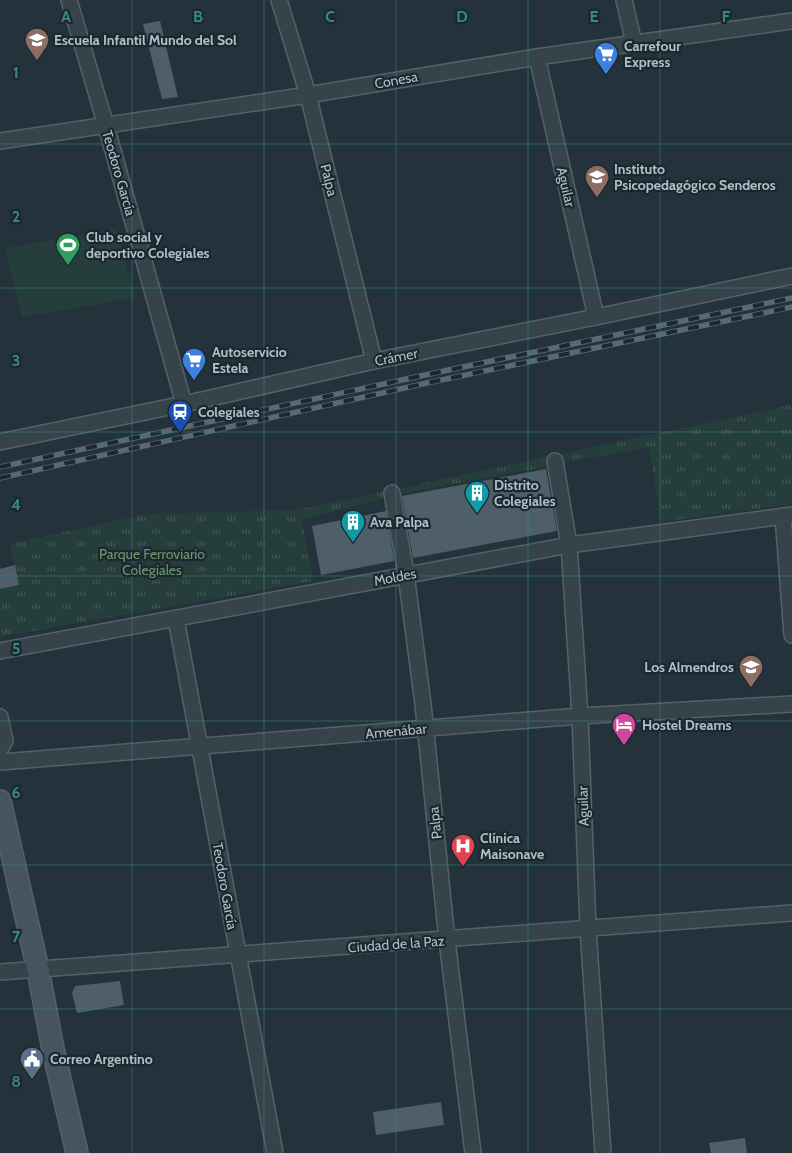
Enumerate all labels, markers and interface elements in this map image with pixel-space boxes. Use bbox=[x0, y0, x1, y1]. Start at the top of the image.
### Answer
text: A bbox=[61, 7, 71, 26]
text: B bbox=[193, 7, 203, 26]
text: C bbox=[325, 7, 335, 26]
text: D bbox=[456, 7, 468, 26]
text: E bbox=[589, 7, 599, 26]
text: F bbox=[722, 7, 731, 26]
school or university icon: Escuela Infantil Mundo del Sol bbox=[24, 27, 50, 61]
place label: Escuela Infantil Mundo del Sol bbox=[54, 31, 237, 49]
place label: Carrefour Express bbox=[624, 37, 681, 71]
supermarket icon: Carrefour Express bbox=[593, 41, 619, 75]
text: 1 bbox=[13, 63, 19, 82]
street label: Conesa bbox=[373, 67, 419, 93]
street label: Teodoro García bbox=[98, 128, 140, 218]
place label: Instituto Psicopedagógico Senderos bbox=[614, 160, 776, 194]
street label: Palpa bbox=[316, 162, 342, 198]
school or university icon: Instituto Psicopedagógico Senderos bbox=[584, 164, 610, 198]
street label: Aguilar bbox=[553, 165, 579, 209]
text: 2 bbox=[12, 207, 20, 226]
place label: Club social y deportivo Colegiales bbox=[86, 228, 210, 262]
sports icon: Club social y deportivo Colegiales bbox=[55, 232, 81, 266]
place label: Autoservicio Estela bbox=[212, 343, 287, 377]
street label: Crámer bbox=[373, 344, 420, 370]
supermarket icon: Autoservicio Estela bbox=[181, 347, 207, 381]
text: 3 bbox=[12, 351, 20, 370]
station icon: Colegiales bbox=[167, 399, 193, 433]
place label: Colegiales bbox=[198, 403, 260, 421]
place label: Distrito Colegiales bbox=[494, 476, 556, 510]
building icon: Distrito Colegiales bbox=[464, 480, 490, 514]
text: 4 bbox=[11, 495, 21, 514]
building icon: Ava Palpa bbox=[340, 509, 366, 543]
place label: Ava Palpa bbox=[370, 513, 429, 531]
park label: Parque Ferroviario Colegiales bbox=[99, 545, 205, 579]
street label: Moldes bbox=[372, 564, 418, 590]
text: 5 bbox=[12, 639, 20, 658]
school or university icon: Los Almendros bbox=[738, 654, 764, 688]
place label: Los Almendros bbox=[644, 658, 734, 676]
hotel icon: Hostel Dreams bbox=[611, 712, 637, 746]
place label: Hostel Dreams bbox=[642, 716, 732, 734]
street label: Amenábar bbox=[365, 719, 428, 743]
text: 6 bbox=[12, 783, 21, 802]
street label: Aguilar bbox=[573, 785, 593, 826]
street label: Palpa bbox=[424, 806, 446, 840]
place label: Clínica Maisonave bbox=[480, 829, 544, 863]
hospital icon: Clínica Maisonave bbox=[450, 833, 476, 867]
street label: Teodoro García bbox=[208, 841, 242, 931]
text: 7 bbox=[12, 927, 21, 946]
street label: Ciudad de la Paz bbox=[347, 932, 445, 956]
public building icon: Correo Argentino bbox=[19, 1046, 45, 1080]
place label: Correo Argentino bbox=[50, 1050, 153, 1068]
text: 8 bbox=[11, 1072, 21, 1091]

